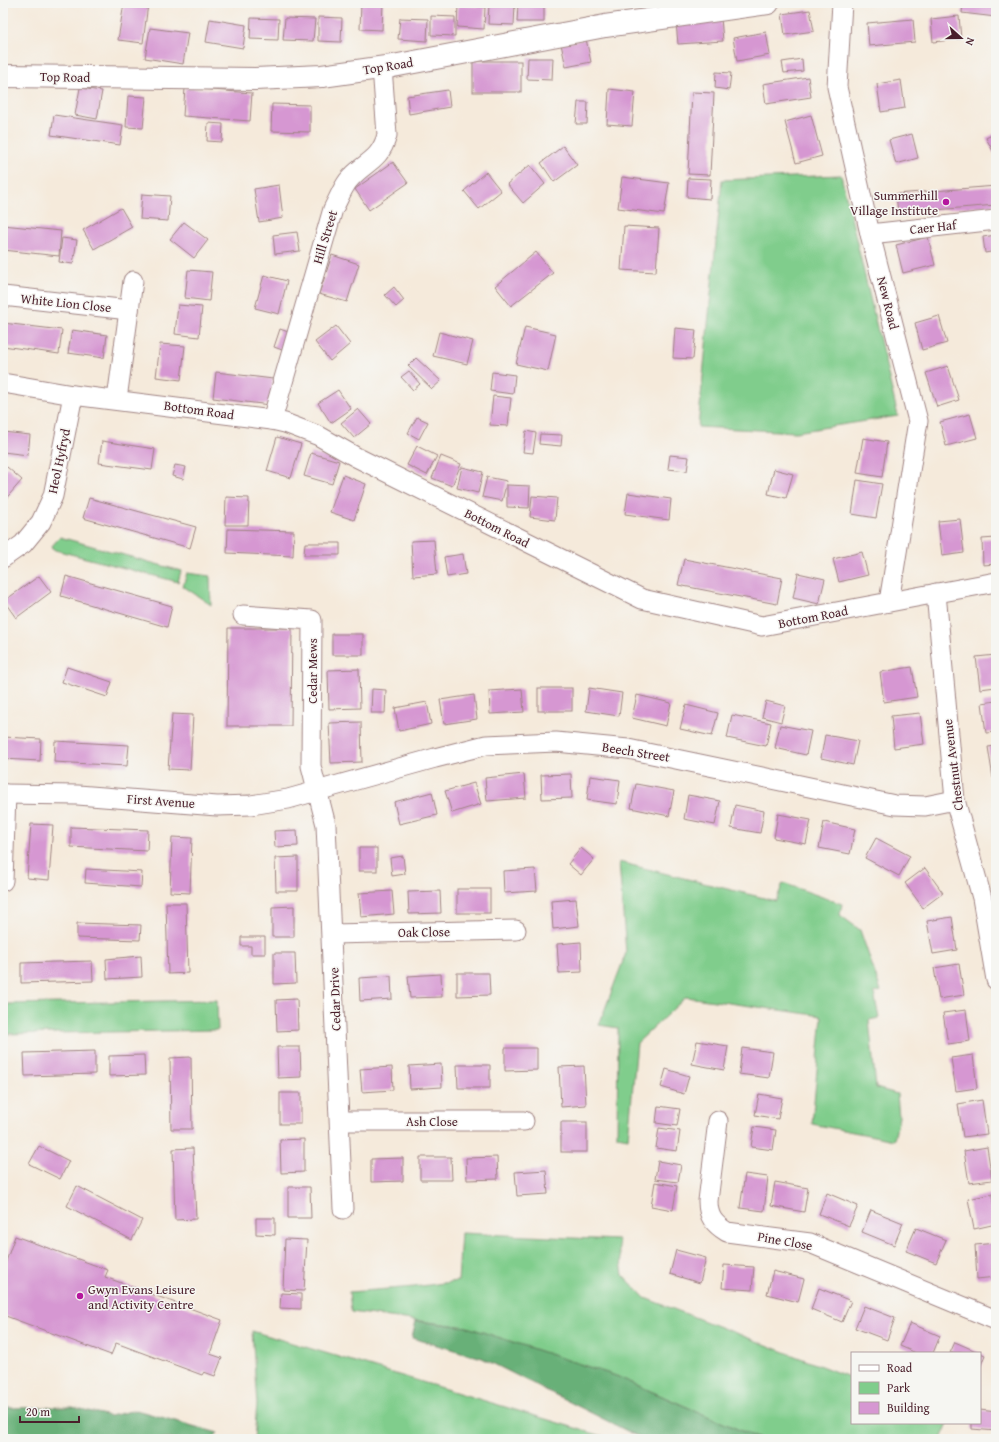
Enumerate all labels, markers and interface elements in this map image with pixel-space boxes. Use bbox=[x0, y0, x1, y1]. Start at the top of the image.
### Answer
north arrow bbox=[941, 18, 981, 58]
text: N bbox=[961, 35, 979, 48]
street label: Top Road bbox=[362, 53, 414, 79]
street label: Top Road bbox=[40, 67, 90, 87]
place label: Summerhill Village Institute bbox=[850, 186, 938, 220]
marker: Summerhill Village Institute bbox=[941, 197, 951, 207]
street label: Hill Street bbox=[308, 207, 342, 266]
street label: Caer Haf bbox=[909, 215, 959, 239]
street label: New Road bbox=[872, 275, 904, 331]
street label: White Lion Close bbox=[20, 289, 112, 317]
street label: Bottom Road bbox=[163, 396, 235, 424]
street label: Heol Hyfryd bbox=[43, 427, 75, 495]
street label: Bottom Road bbox=[461, 504, 533, 552]
street label: Bottom Road bbox=[777, 601, 849, 633]
street label: Cedar Mews bbox=[303, 638, 322, 704]
street label: Chestnut Avenue bbox=[938, 718, 968, 812]
street label: Beech Street bbox=[601, 737, 672, 767]
street label: First Avenue bbox=[126, 789, 196, 813]
street label: Oak Close bbox=[398, 922, 450, 942]
street label: Cedar Drive bbox=[324, 967, 346, 1031]
street label: Ash Close bbox=[406, 1112, 458, 1131]
street label: Pine Close bbox=[756, 1227, 814, 1255]
place label: Gwyn Evans Leisure and Activity Centre bbox=[88, 1280, 195, 1314]
marker: Gwyn Evans Leisure and Activity Centre bbox=[75, 1291, 85, 1301]
legend bbox=[851, 1352, 981, 1424]
text: Road bbox=[887, 1359, 913, 1376]
text: Park bbox=[887, 1379, 911, 1396]
scale bar bbox=[20, 1398, 79, 1424]
text: Building bbox=[887, 1399, 930, 1416]
text: 20 m bbox=[26, 1403, 50, 1420]

